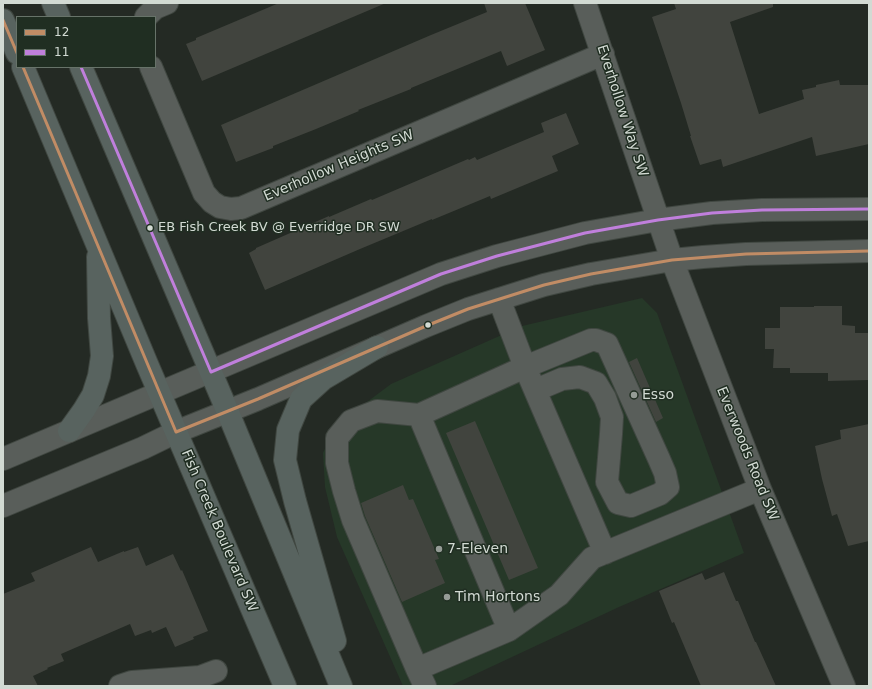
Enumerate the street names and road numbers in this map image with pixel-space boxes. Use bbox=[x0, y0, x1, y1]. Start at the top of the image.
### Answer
street label: Everhollow Way SW bbox=[593, 43, 651, 179]
street label: Everhollow Heights SW bbox=[261, 127, 417, 205]
street label: Everwoods Road SW bbox=[712, 385, 782, 523]
street label: Fish Creek Boulevard SW bbox=[177, 447, 261, 615]

